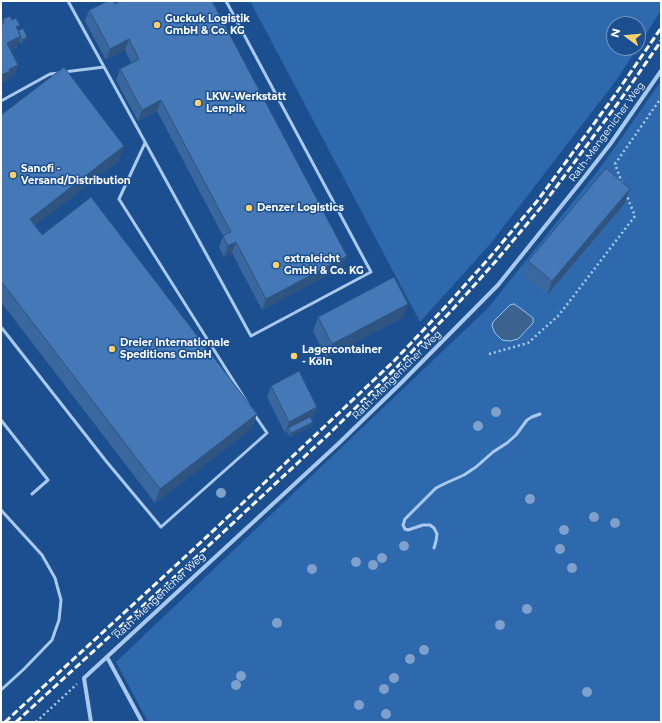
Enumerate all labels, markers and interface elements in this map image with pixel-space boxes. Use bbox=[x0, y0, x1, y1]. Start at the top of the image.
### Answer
place label: Guckuk Logistik GmbH & Co. KG bbox=[165, 13, 250, 36]
north arrow bbox=[606, 16, 646, 56]
marker: Guckuk Logistik GmbH & Co. KG bbox=[152, 20, 162, 30]
text: N bbox=[607, 27, 623, 39]
street label: Rath-Mengenicher Weg bbox=[567, 80, 647, 184]
place label: LKW-Werkstatt Lempik bbox=[206, 91, 286, 114]
marker: LKW-Werkstatt Lempik bbox=[193, 98, 203, 108]
place label: Sanofi - Versand/Distribution bbox=[21, 163, 131, 186]
marker: Sanofi - Versand/Distribution bbox=[8, 170, 18, 180]
place label: Denzer Logistics bbox=[257, 202, 344, 214]
marker: Denzer Logistics bbox=[244, 203, 254, 213]
place label: extraleicht GmbH & Co. KG bbox=[284, 253, 364, 276]
marker: extraleicht GmbH & Co. KG bbox=[271, 260, 281, 270]
street label: Rath-Mengenicher Weg bbox=[350, 328, 444, 422]
place label: Dreier Internationale Speditions GmbH bbox=[120, 337, 230, 360]
marker: Dreier Internationale Speditions GmbH bbox=[107, 344, 117, 354]
place label: Lagercontainer - Köln bbox=[302, 344, 382, 368]
marker: Lagercontainer - Köln bbox=[289, 351, 299, 361]
street label: Rath-Mengenicher Weg bbox=[112, 550, 208, 642]

